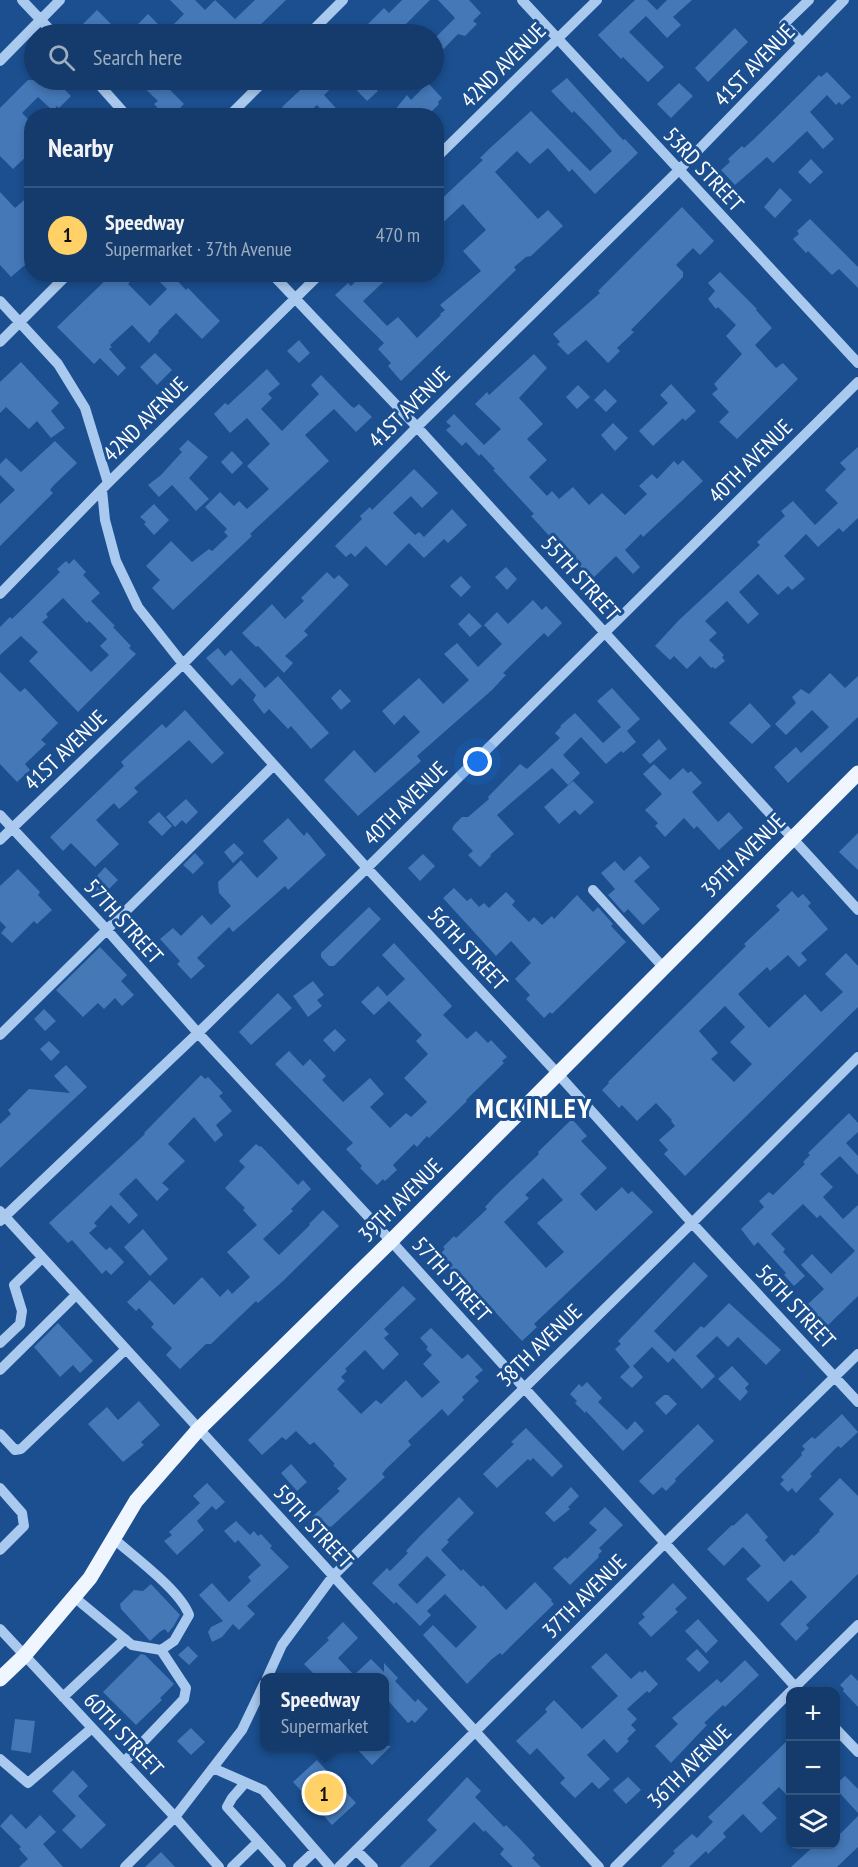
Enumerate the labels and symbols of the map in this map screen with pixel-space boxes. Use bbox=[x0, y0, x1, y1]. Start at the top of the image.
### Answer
street label: 42ND AVENUE bbox=[455, 17, 551, 113]
street label: 41ST AVENUE bbox=[708, 18, 800, 112]
street label: 53RD STREET bbox=[658, 121, 750, 217]
street label: 41ST AVENUE bbox=[362, 360, 456, 454]
street label: 42ND AVENUE bbox=[97, 371, 193, 467]
street label: 40TH AVENUE bbox=[702, 413, 798, 509]
street label: 55TH STREET bbox=[536, 530, 627, 626]
street label: 41ST AVENUE bbox=[18, 704, 112, 796]
your location bbox=[463, 747, 492, 776]
street label: 40TH AVENUE bbox=[357, 755, 453, 851]
street label: 39TH AVENUE bbox=[695, 807, 791, 903]
street label: 57TH STREET bbox=[79, 873, 170, 969]
street label: 56TH STREET bbox=[422, 900, 514, 996]
district label: MCKINLEY bbox=[475, 1089, 593, 1126]
street label: 39TH AVENUE bbox=[352, 1152, 448, 1248]
street label: 57TH STREET bbox=[407, 1231, 498, 1327]
street label: 56TH STREET bbox=[750, 1258, 842, 1354]
street label: 38TH AVENUE bbox=[491, 1298, 587, 1392]
street label: 59TH STREET bbox=[268, 1478, 360, 1574]
street label: 37TH AVENUE bbox=[536, 1548, 632, 1644]
street label: 60TH STREET bbox=[78, 1686, 170, 1782]
street label: 36TH AVENUE bbox=[641, 1718, 737, 1814]
pin: 1 bbox=[304, 1770, 344, 1816]

